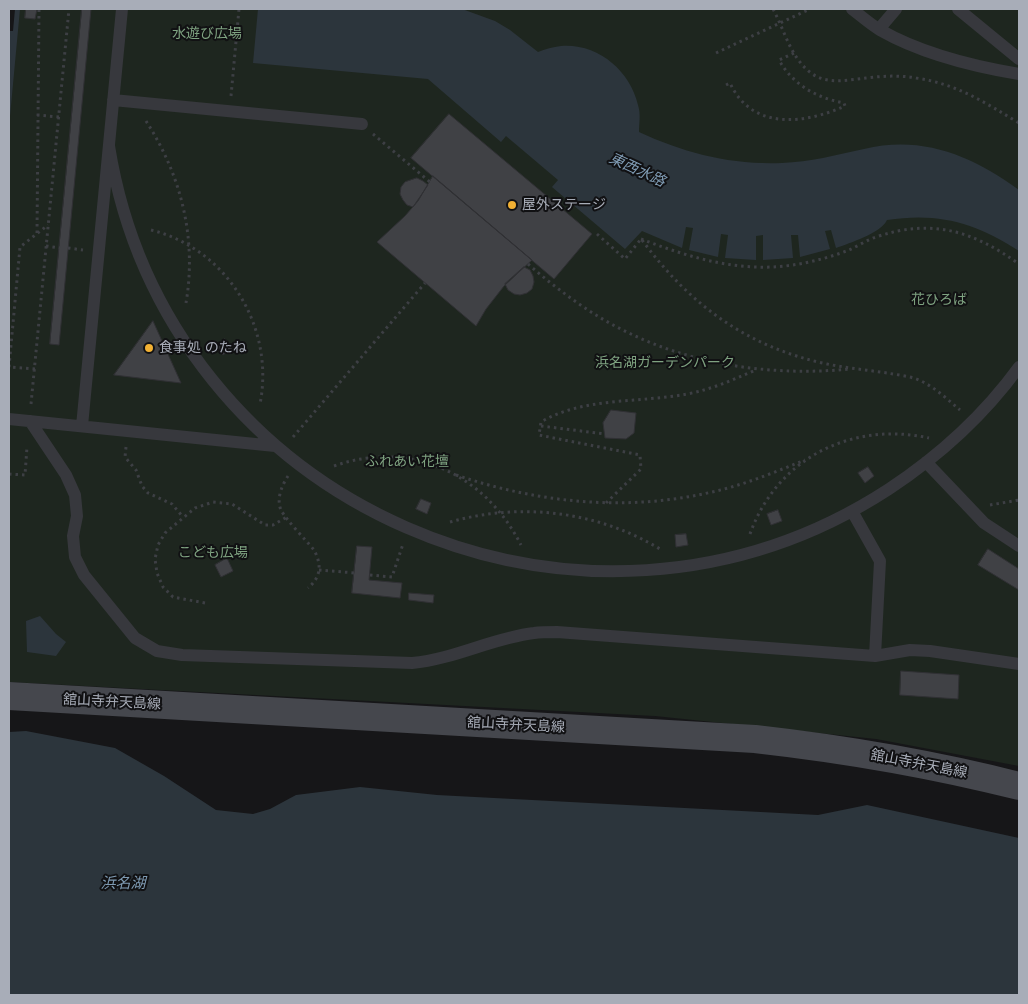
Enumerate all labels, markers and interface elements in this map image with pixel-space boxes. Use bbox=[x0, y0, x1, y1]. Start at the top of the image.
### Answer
park label: 水遊び広場 bbox=[172, 26, 242, 42]
water label: 東西水路 bbox=[606, 149, 668, 191]
place label: 屋外ステージ bbox=[522, 197, 606, 213]
marker: 屋外ステージ bbox=[506, 199, 518, 211]
park label: 花ひろば bbox=[911, 292, 967, 308]
place label: 食事処 のたね bbox=[159, 340, 247, 356]
marker: 食事処 のたね bbox=[143, 342, 155, 354]
park label: 浜名湖ガーデンパーク bbox=[595, 355, 735, 371]
park label: ふれあい花壇 bbox=[365, 454, 449, 470]
park label: こども広場 bbox=[178, 545, 248, 561]
street label: 舘山寺弁天島線 bbox=[63, 691, 161, 713]
street label: 舘山寺弁天島線 bbox=[467, 714, 565, 736]
street label: 舘山寺弁天島線 bbox=[869, 746, 969, 782]
water label: 浜名湖 bbox=[101, 874, 145, 892]

